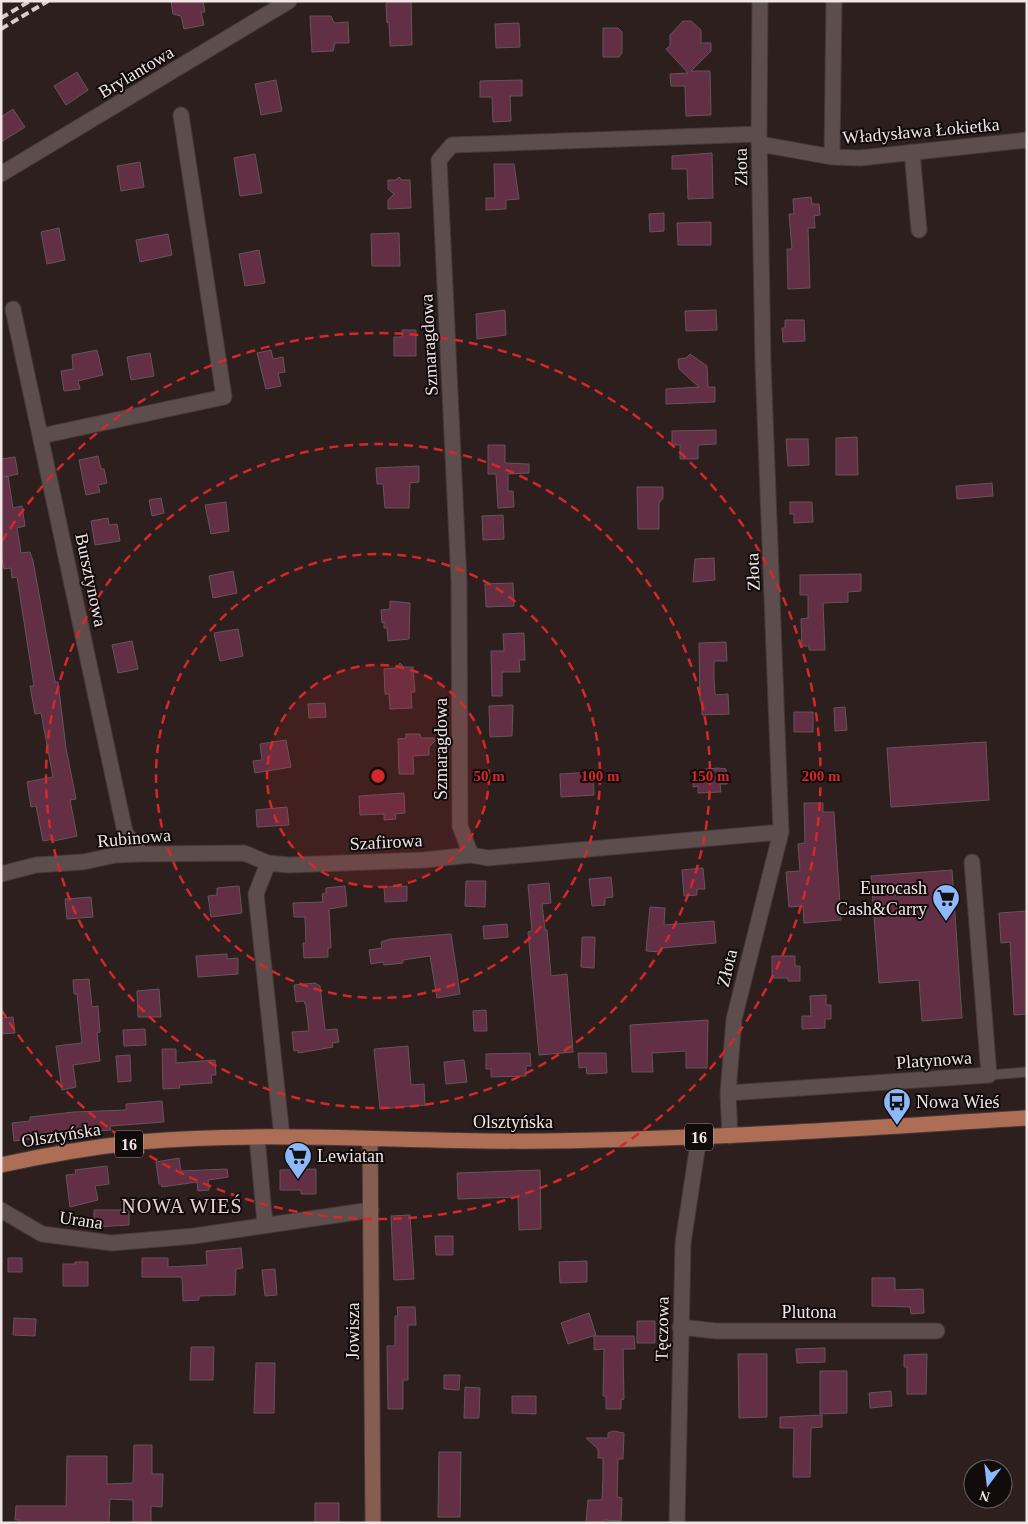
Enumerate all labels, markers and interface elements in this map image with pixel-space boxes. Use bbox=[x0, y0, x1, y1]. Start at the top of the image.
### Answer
street label: Brylantowa bbox=[95, 42, 177, 102]
street label: Władysława Łokietka bbox=[842, 114, 1000, 148]
street label: Złota bbox=[731, 148, 751, 186]
street label: Szmaragdowa bbox=[416, 294, 442, 396]
street label: Bursztynowa bbox=[71, 531, 111, 629]
street label: Złota bbox=[742, 553, 764, 591]
street label: Szmaragdowa bbox=[431, 698, 451, 800]
centre of rings bbox=[369, 767, 387, 785]
text: 50 m bbox=[473, 768, 505, 784]
text: 100 m bbox=[581, 768, 620, 784]
text: 150 m bbox=[691, 768, 730, 784]
text: 200 m bbox=[802, 768, 841, 784]
street label: Rubinowa bbox=[96, 825, 172, 851]
street label: Szafirowa bbox=[349, 830, 423, 854]
place label: Eurocash Cash&Carry bbox=[836, 878, 927, 919]
supermarket icon: Eurocash Cash&Carry bbox=[931, 883, 961, 922]
street label: Złota bbox=[713, 947, 741, 989]
street label: Platynowa bbox=[895, 1047, 973, 1073]
bus stop icon: Nowa Wieś bbox=[882, 1087, 912, 1126]
place label: Nowa Wieś bbox=[916, 1092, 999, 1112]
street label: Olsztyńska bbox=[473, 1112, 553, 1132]
street label: Olsztyńska bbox=[20, 1119, 102, 1151]
road number: 16 bbox=[685, 1124, 713, 1150]
road number: 16 bbox=[115, 1130, 143, 1158]
supermarket icon: Lewiatan bbox=[283, 1141, 313, 1180]
place label: Lewiatan bbox=[317, 1146, 384, 1166]
district label: NOWA WIEŚ bbox=[121, 1194, 243, 1217]
street label: Urana bbox=[58, 1207, 104, 1233]
street label: Tęczowa bbox=[651, 1296, 673, 1362]
street label: Plutona bbox=[781, 1302, 837, 1322]
street label: Jowisza bbox=[343, 1303, 363, 1360]
north arrow bbox=[963, 1459, 1013, 1509]
text: N bbox=[978, 1488, 992, 1505]

